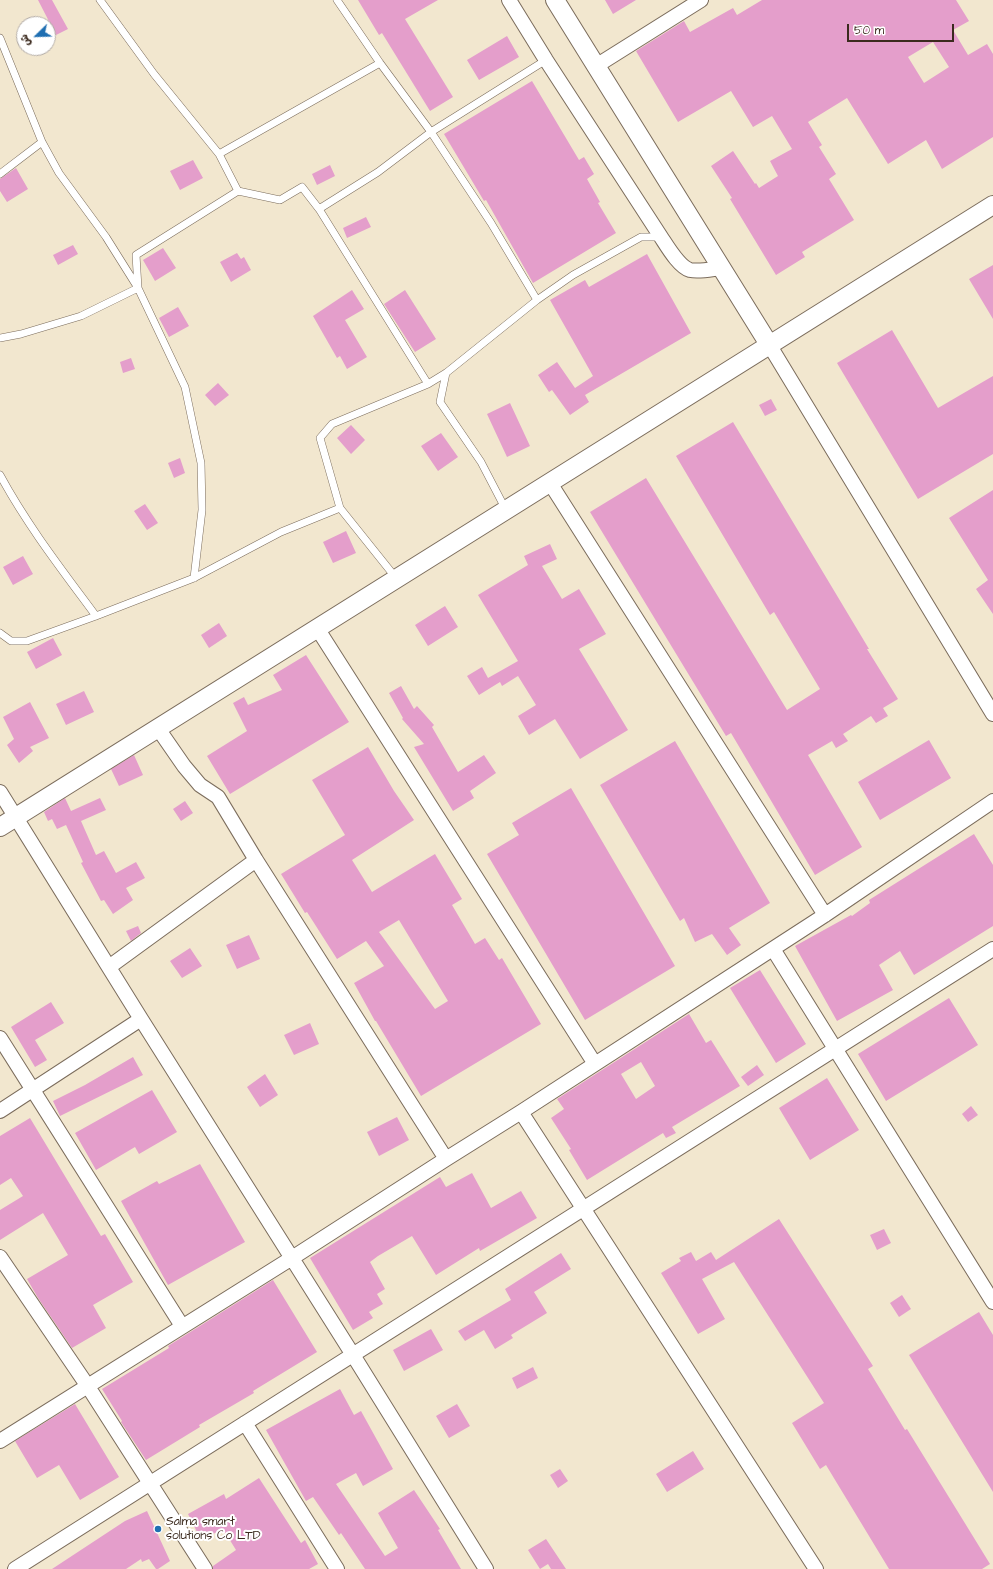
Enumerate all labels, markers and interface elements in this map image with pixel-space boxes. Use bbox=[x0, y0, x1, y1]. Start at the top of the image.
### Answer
north arrow bbox=[16, 16, 56, 56]
scale bar bbox=[849, 16, 956, 42]
text: 50 m bbox=[854, 22, 884, 39]
text: ش bbox=[16, 32, 35, 49]
place label: Salma smart solutions Co LTD bbox=[166, 1515, 261, 1543]
marker: Salma smart solutions Co LTD bbox=[153, 1524, 163, 1534]

